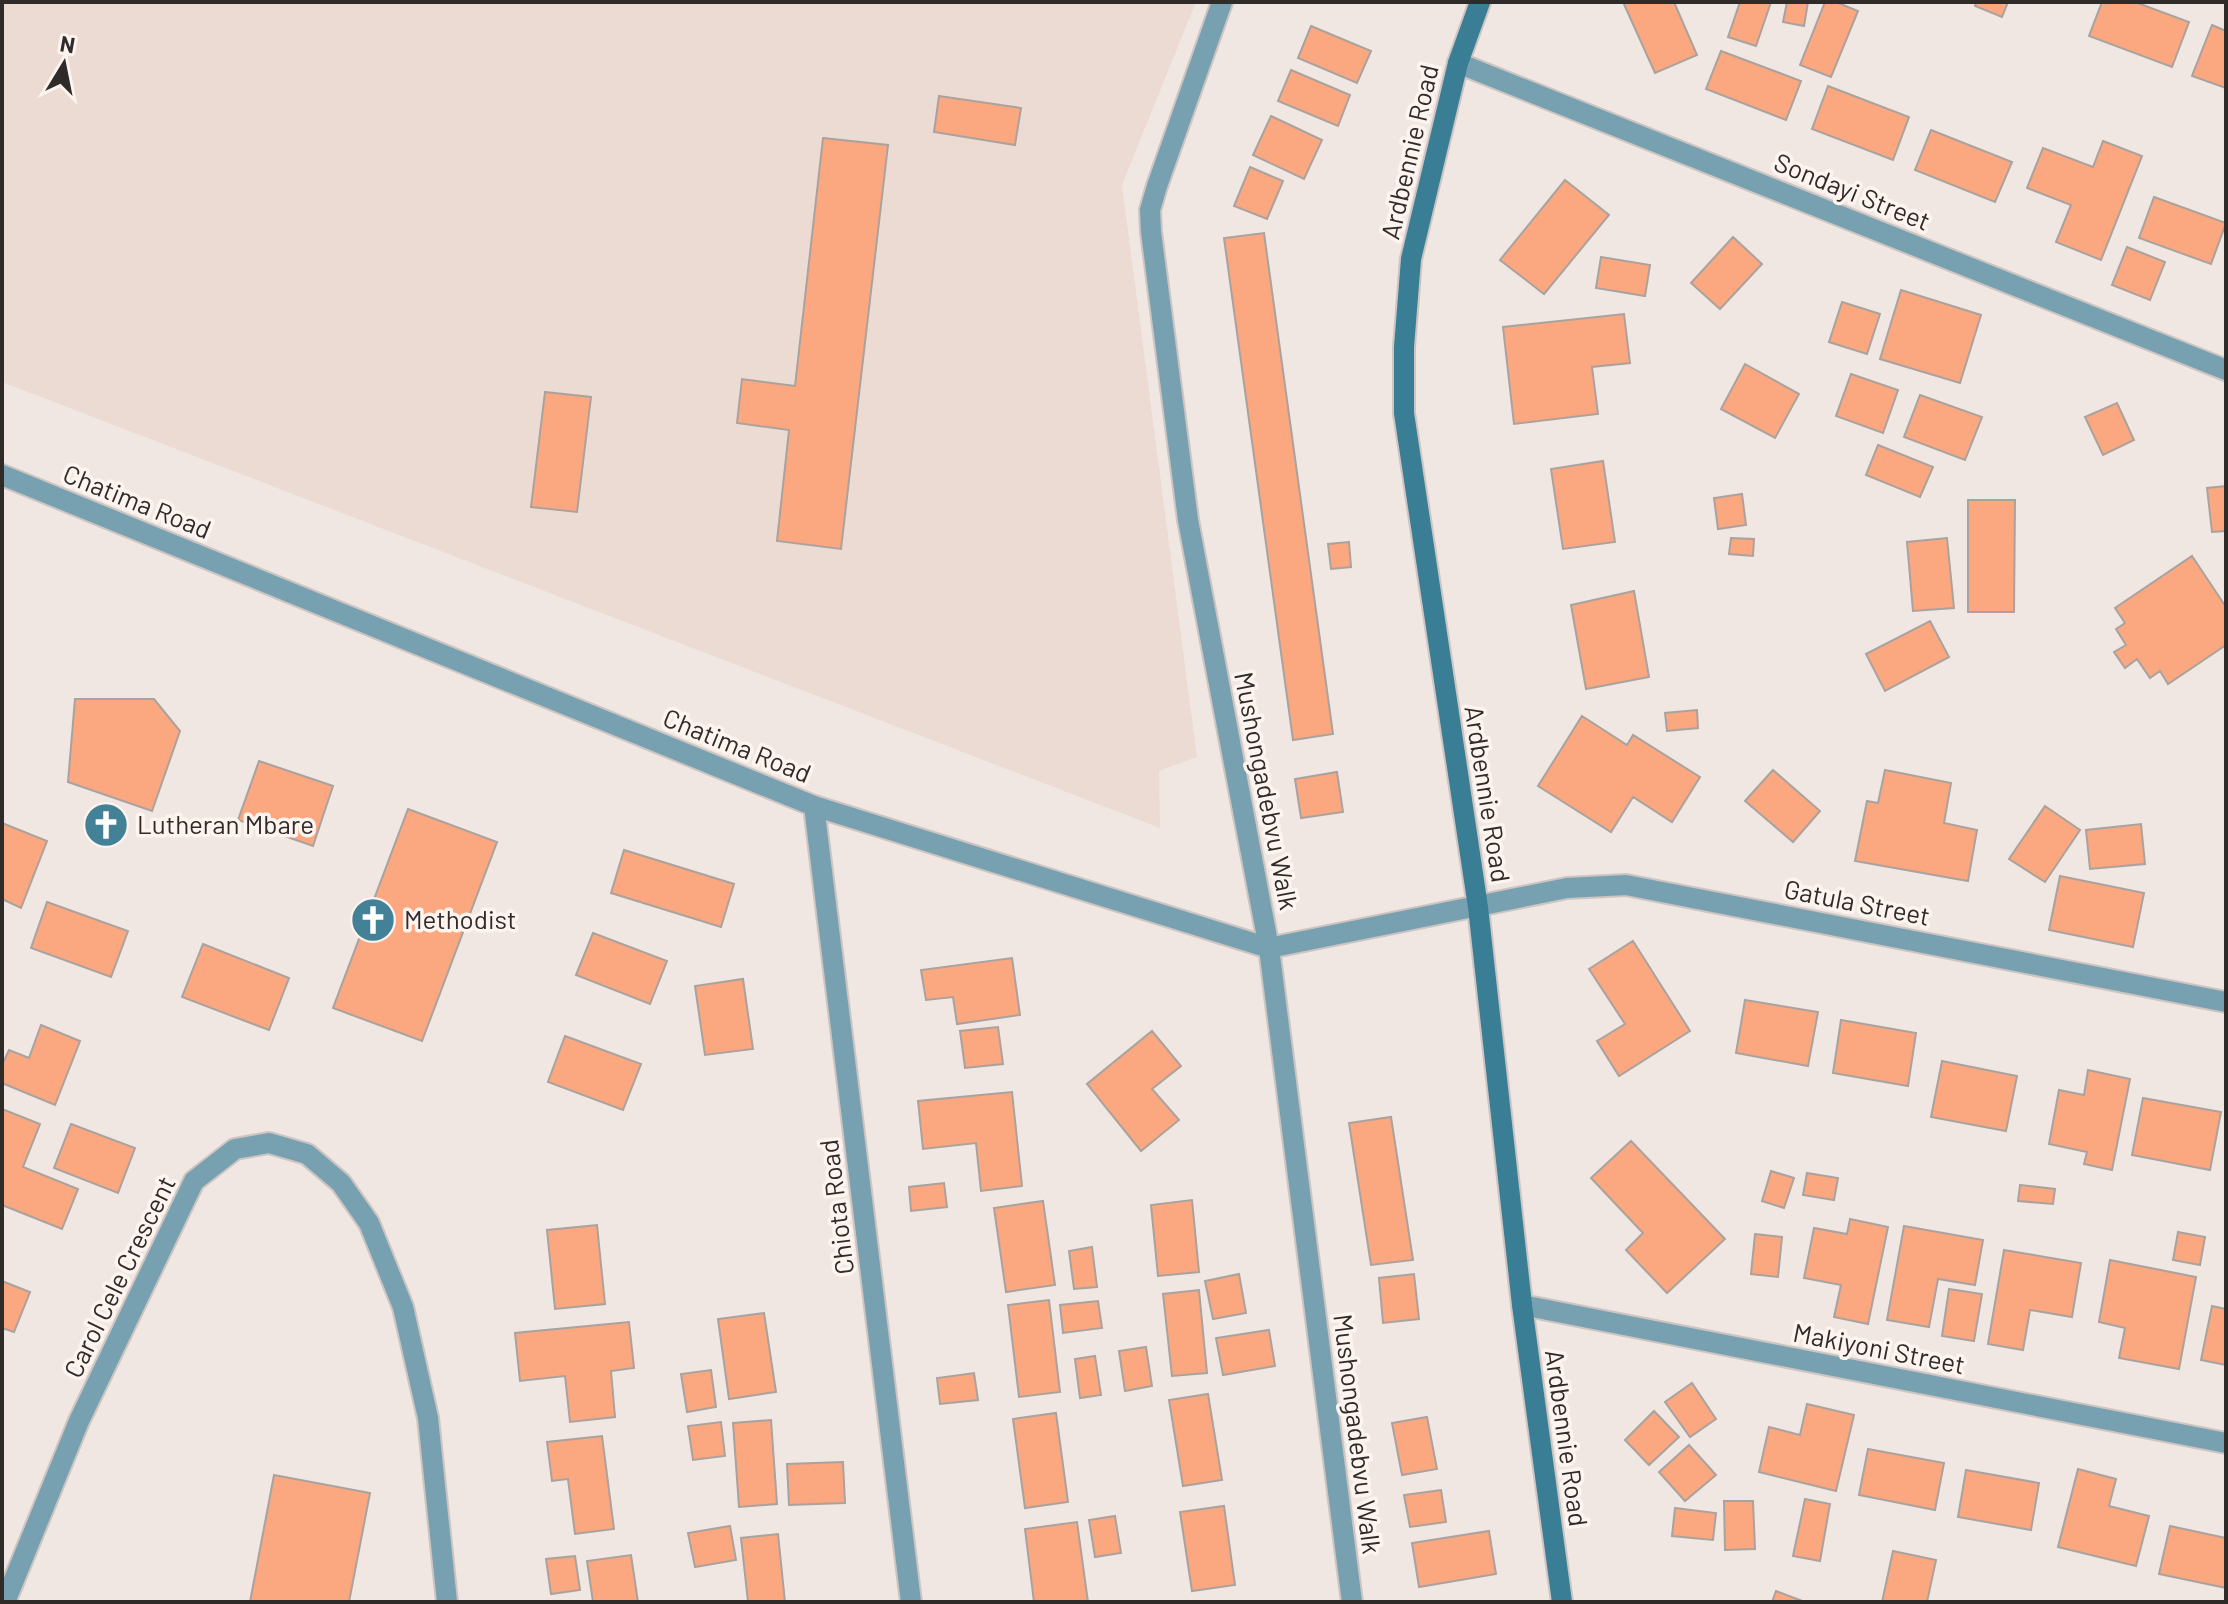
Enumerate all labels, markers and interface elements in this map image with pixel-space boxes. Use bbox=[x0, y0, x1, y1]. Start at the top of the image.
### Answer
north arrow bbox=[24, 24, 104, 104]
text: N bbox=[58, 29, 77, 57]
street label: Ardbennie Road bbox=[1373, 61, 1444, 242]
street label: Sondayi Street bbox=[1770, 145, 1935, 236]
street label: Chatima Road bbox=[59, 457, 216, 544]
street label: Mushongadebvu Walk bbox=[1229, 669, 1306, 912]
street label: Chatima Road bbox=[659, 701, 816, 788]
street label: Ardbennie Road bbox=[1459, 703, 1518, 884]
church icon: Lutheran Mbare bbox=[82, 801, 130, 849]
place label: Lutheran Mbare bbox=[137, 808, 314, 839]
street label: Gatula Street bbox=[1782, 872, 1933, 931]
church icon: Methodist bbox=[349, 896, 397, 944]
place label: Methodist bbox=[404, 903, 517, 934]
street label: Chiota Road bbox=[812, 1138, 859, 1277]
street label: Carol Cele Crescent bbox=[56, 1171, 181, 1382]
street label: Mushongadebvu Walk bbox=[1328, 1312, 1389, 1556]
street label: Makiyoni Street bbox=[1791, 1316, 1968, 1379]
street label: Ardbennie Road bbox=[1540, 1347, 1595, 1528]

